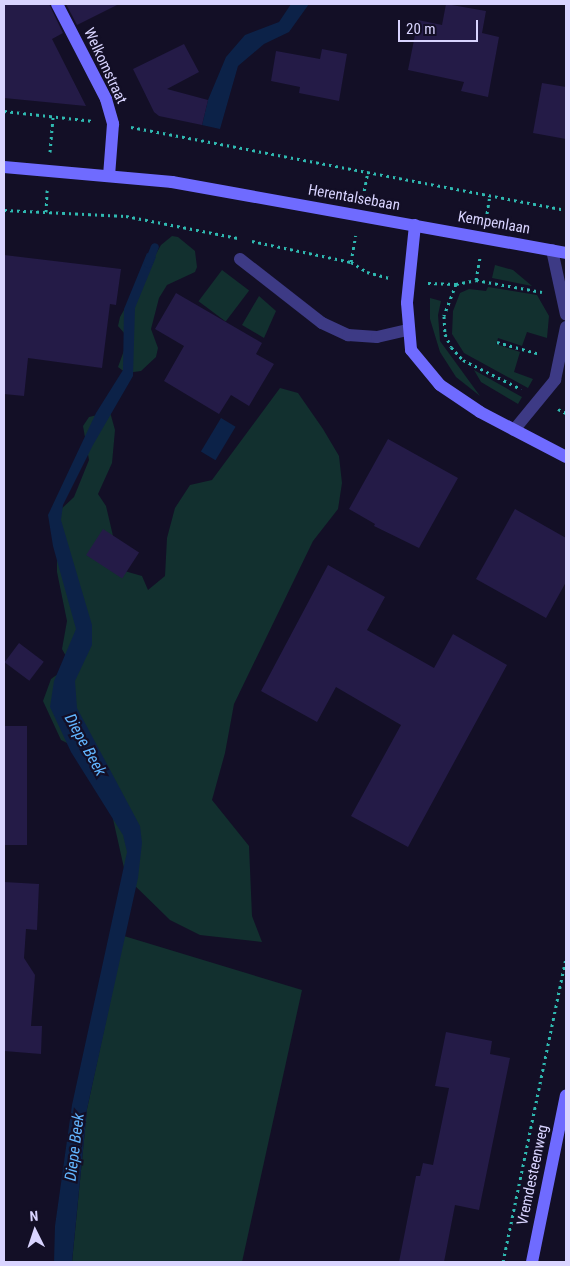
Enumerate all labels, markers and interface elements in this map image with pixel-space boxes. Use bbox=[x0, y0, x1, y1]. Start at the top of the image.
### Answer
scale bar bbox=[400, 10, 480, 42]
text: 20 m bbox=[406, 20, 436, 38]
street label: Welkomstraat bbox=[80, 25, 130, 107]
street label: Herentalsebaan bbox=[307, 181, 401, 215]
street label: Kempenlaan bbox=[456, 208, 532, 238]
water label: Diepe Beek bbox=[60, 710, 110, 780]
water label: Diepe Beek bbox=[61, 1112, 89, 1182]
street label: Vremdesteenweg bbox=[514, 1123, 552, 1227]
north arrow bbox=[10, 1206, 60, 1256]
text: N bbox=[29, 1208, 39, 1224]

